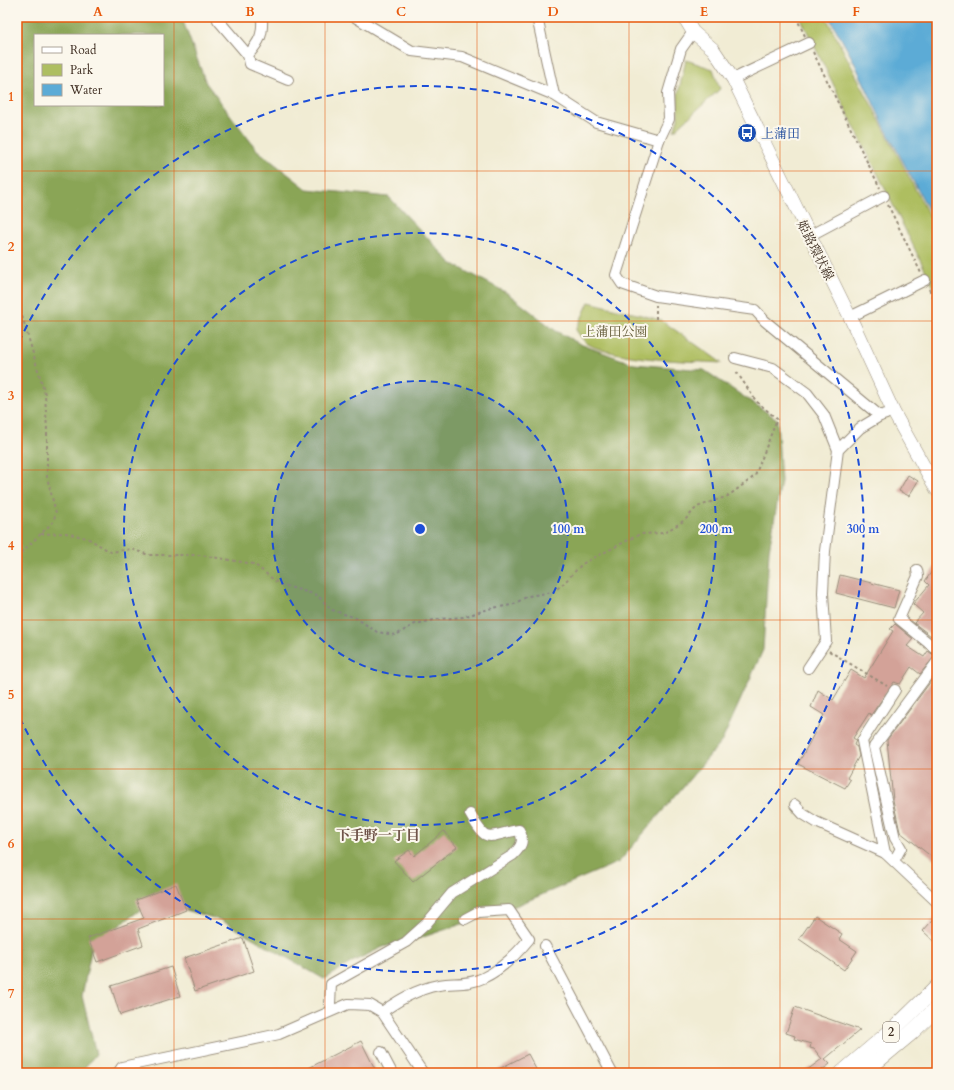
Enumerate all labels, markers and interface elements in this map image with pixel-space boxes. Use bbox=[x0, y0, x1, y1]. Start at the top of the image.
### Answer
text: A bbox=[93, 3, 103, 21]
text: B bbox=[245, 3, 255, 21]
text: C bbox=[396, 3, 406, 21]
text: D bbox=[547, 3, 559, 21]
text: E bbox=[700, 3, 708, 21]
text: F bbox=[852, 3, 860, 21]
legend bbox=[34, 34, 164, 106]
text: Road bbox=[70, 42, 97, 58]
text: Park bbox=[70, 62, 94, 78]
text: Water bbox=[69, 82, 103, 98]
text: 1 bbox=[8, 88, 14, 106]
bus stop icon: 上蒲田 bbox=[736, 122, 758, 144]
place label: 上蒲田 bbox=[761, 125, 800, 143]
street label: 姫路環状線 bbox=[792, 217, 838, 284]
text: 2 bbox=[8, 238, 15, 256]
park label: 上蒲田公園 bbox=[582, 323, 648, 341]
text: 3 bbox=[8, 387, 15, 405]
text: 100 m bbox=[552, 521, 585, 537]
text: 200 m bbox=[700, 521, 733, 537]
text: 300 m bbox=[847, 521, 880, 537]
centre of rings bbox=[413, 522, 427, 536]
text: 4 bbox=[8, 537, 15, 555]
text: 5 bbox=[8, 686, 14, 704]
district label: 下手野一丁目 bbox=[336, 826, 420, 845]
text: 6 bbox=[8, 835, 15, 853]
text: 7 bbox=[8, 985, 15, 1003]
road number: 2 bbox=[883, 1022, 899, 1042]

